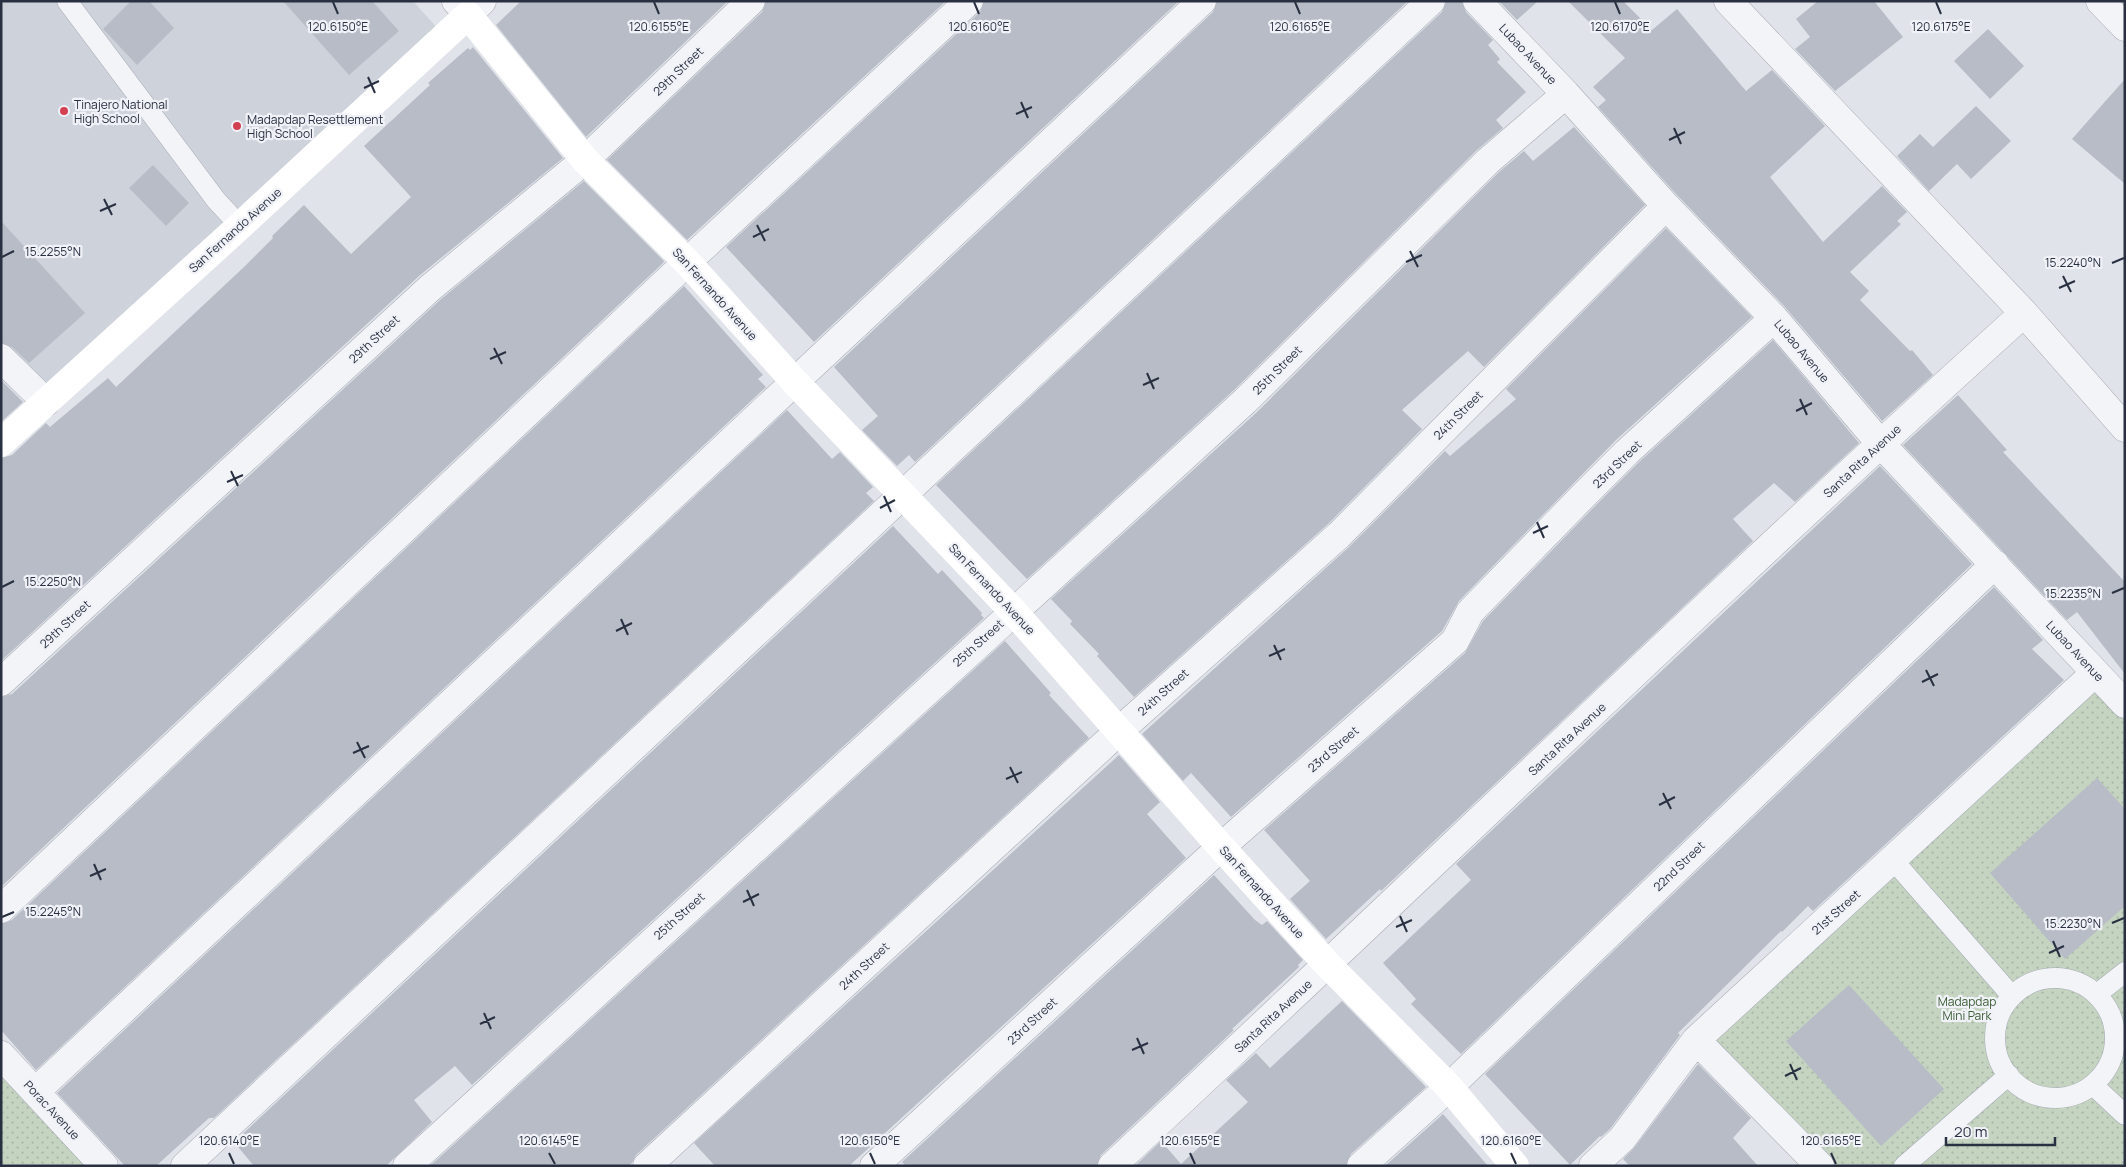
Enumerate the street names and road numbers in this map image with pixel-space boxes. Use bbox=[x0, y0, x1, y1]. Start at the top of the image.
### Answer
street label: Lubao Avenue bbox=[1495, 20, 1561, 88]
street label: 29th Street bbox=[649, 43, 707, 99]
street label: San Fernando Avenue bbox=[185, 184, 285, 276]
street label: San Fernando Avenue bbox=[669, 244, 761, 344]
street label: 29th Street bbox=[345, 311, 403, 367]
street label: Lubao Avenue bbox=[1771, 316, 1833, 386]
street label: 25th Street bbox=[1249, 341, 1306, 398]
street label: 24th Street bbox=[1430, 386, 1487, 443]
street label: Santa Rita Avenue bbox=[1819, 421, 1905, 501]
street label: 23rd Street bbox=[1589, 436, 1646, 492]
street label: San Fernando Avenue bbox=[945, 540, 1039, 638]
street label: 29th Street bbox=[36, 596, 94, 652]
street label: 25th Street bbox=[949, 615, 1007, 671]
street label: Lubao Avenue bbox=[2042, 617, 2108, 685]
street label: 24th Street bbox=[1134, 664, 1192, 719]
street label: Santa Rita Avenue bbox=[1524, 699, 1610, 779]
street label: 23rd Street bbox=[1304, 722, 1362, 776]
street label: 22nd Street bbox=[1650, 837, 1709, 895]
street label: San Fernando Avenue bbox=[1216, 842, 1308, 942]
street label: 21st Street bbox=[1808, 885, 1864, 938]
street label: 25th Street bbox=[650, 888, 708, 944]
street label: 24th Street bbox=[835, 938, 893, 994]
street label: Santa Rita Avenue bbox=[1230, 976, 1316, 1056]
street label: 23rd Street bbox=[1003, 993, 1061, 1049]
street label: Porac Avenue bbox=[20, 1077, 84, 1143]

